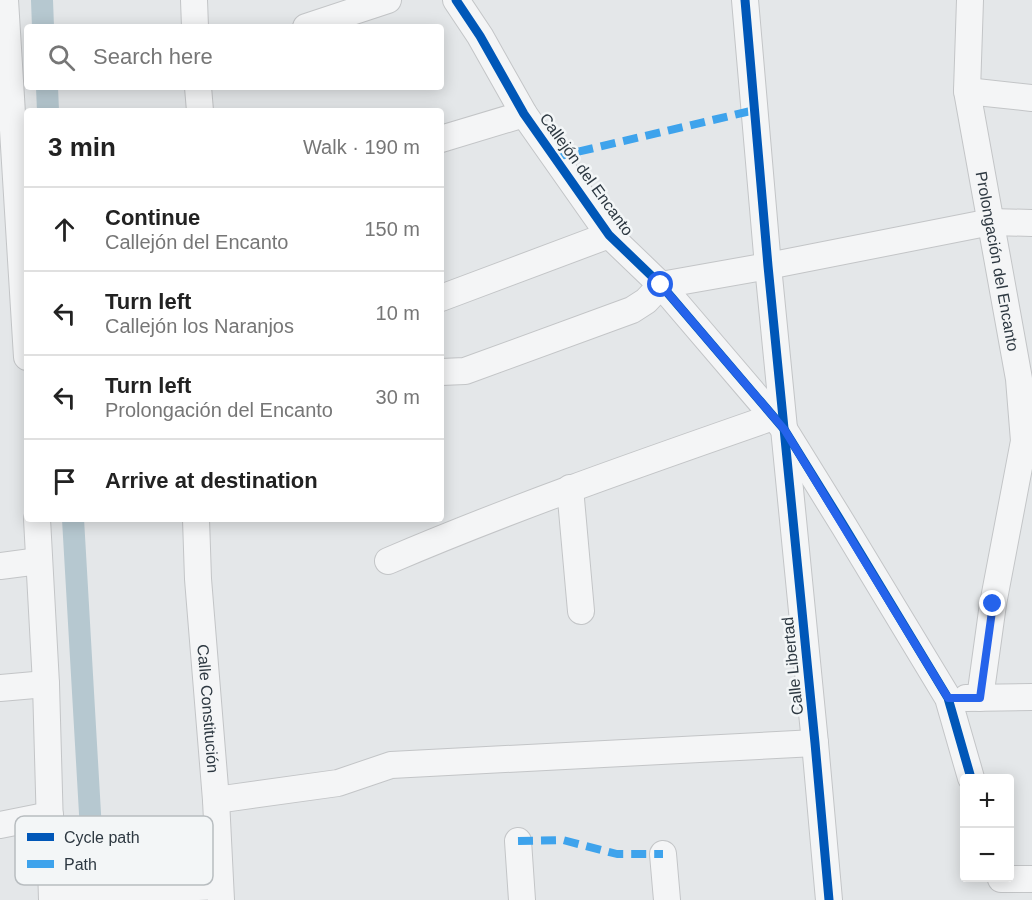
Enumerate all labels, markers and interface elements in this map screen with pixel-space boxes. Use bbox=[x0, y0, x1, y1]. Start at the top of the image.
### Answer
search box bbox=[24, 24, 444, 90]
icon: search bbox=[45, 41, 78, 74]
text: Search here bbox=[93, 44, 213, 69]
street label: Callejón del Encanto bbox=[537, 110, 637, 239]
text: 3 min bbox=[48, 132, 116, 162]
text: Walk · 190 m bbox=[303, 136, 420, 158]
street label: Prolongación del Encanto bbox=[973, 170, 1022, 353]
text: Continue bbox=[105, 205, 200, 230]
icon: ahead bbox=[48, 213, 81, 246]
text: 150 m bbox=[364, 218, 420, 240]
text: Callejón del Encanto bbox=[105, 231, 288, 253]
route start bbox=[647, 271, 673, 297]
text: Turn left bbox=[105, 289, 191, 314]
icon: left bbox=[48, 297, 81, 330]
text: 10 m bbox=[376, 302, 420, 324]
text: Callejón los Naranjos bbox=[105, 315, 294, 337]
text: Turn left bbox=[105, 373, 191, 398]
icon: left bbox=[48, 381, 81, 414]
text: 30 m bbox=[376, 386, 420, 408]
text: Prolongación del Encanto bbox=[105, 399, 333, 421]
icon: arrive bbox=[48, 465, 81, 498]
text: Arrive at destination bbox=[105, 468, 318, 493]
route end bbox=[979, 590, 1005, 616]
street label: Calle Libertad bbox=[779, 616, 806, 716]
street label: Calle Constitución bbox=[194, 644, 222, 774]
map controls bbox=[960, 774, 1014, 882]
button: + bbox=[960, 774, 1014, 828]
legend bbox=[15, 816, 213, 885]
button: − bbox=[960, 828, 1014, 882]
text: Cycle path bbox=[64, 829, 140, 846]
text: Path bbox=[64, 856, 97, 873]

